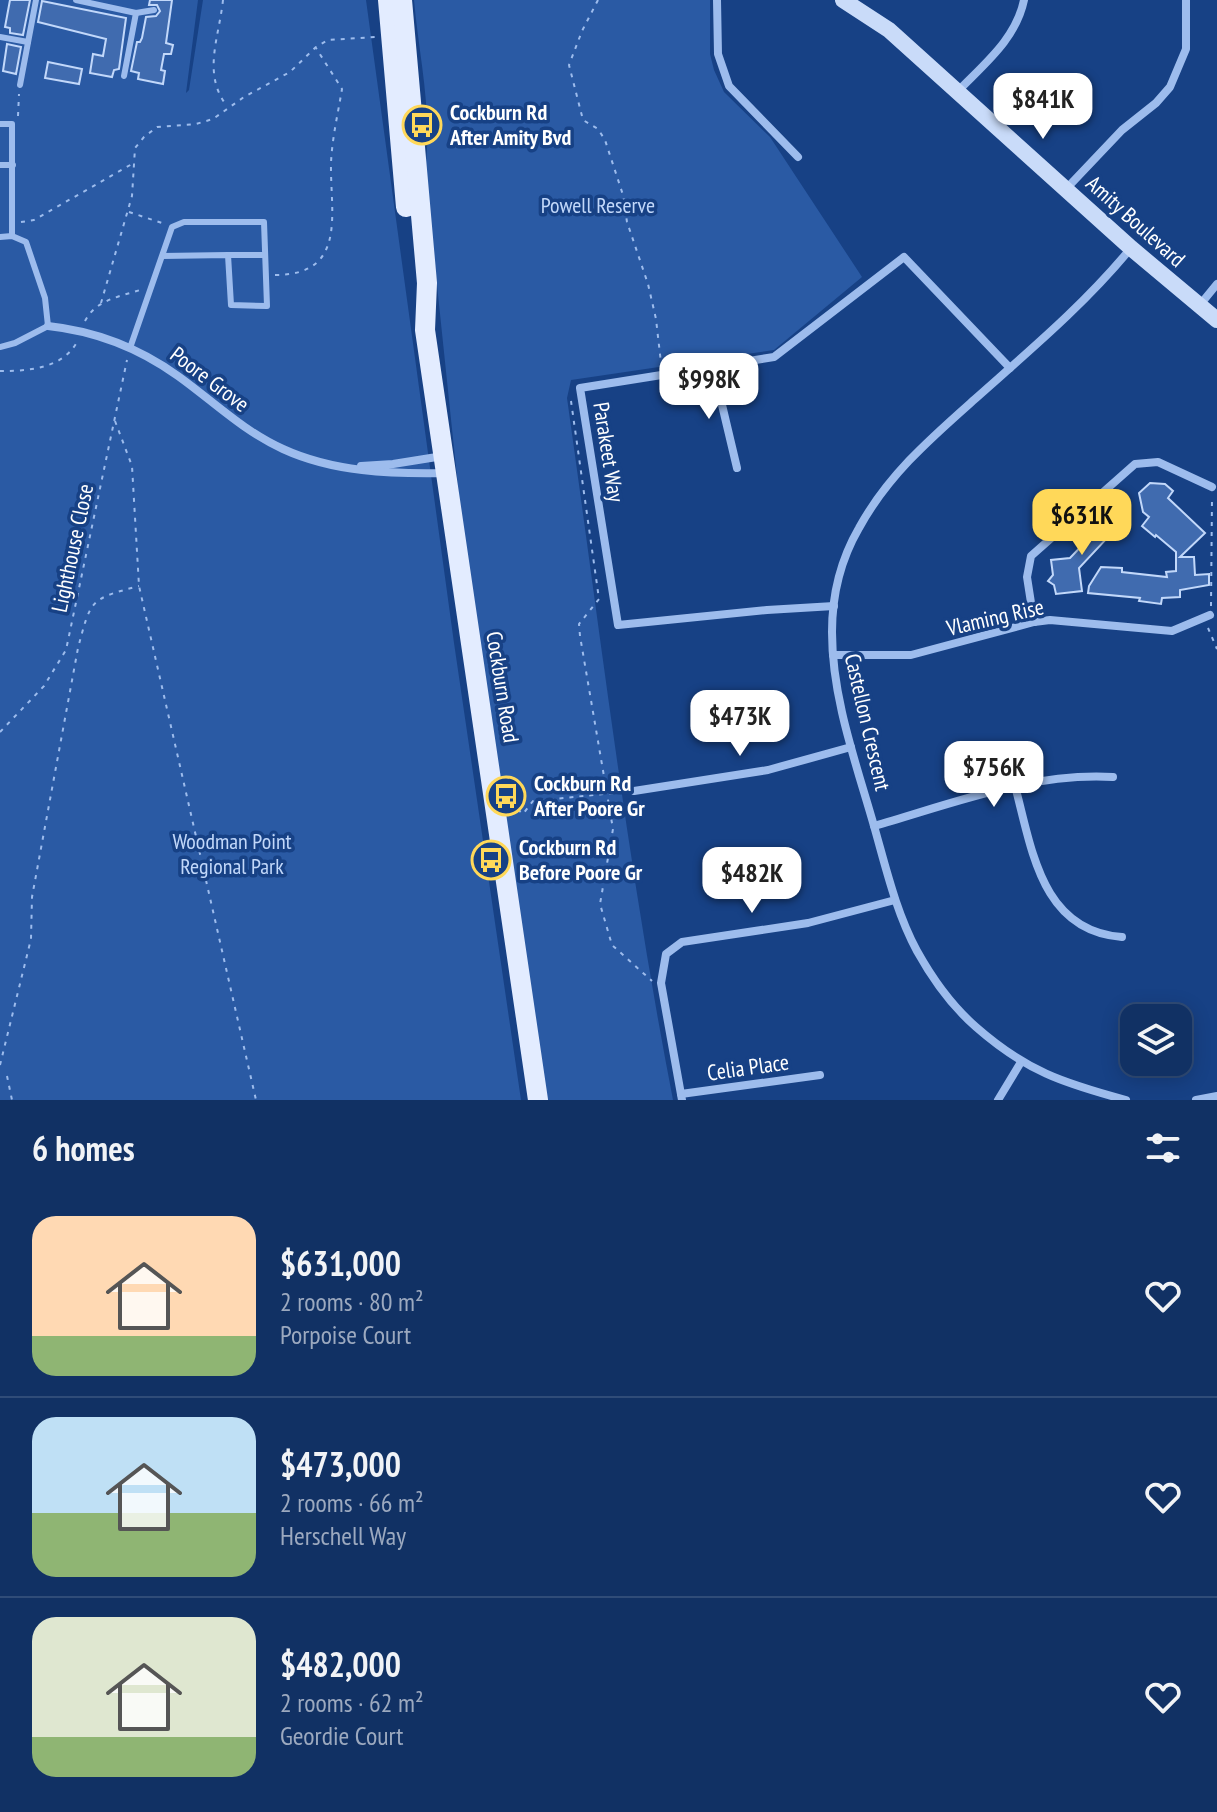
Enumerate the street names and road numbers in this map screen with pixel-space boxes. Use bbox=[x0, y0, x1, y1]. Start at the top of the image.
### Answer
street label: Amity Boulevard bbox=[1081, 169, 1191, 273]
street label: Poore Grove bbox=[165, 340, 255, 418]
street label: Parakeet Way bbox=[587, 400, 631, 505]
street label: Lighthouse Close bbox=[45, 481, 99, 615]
street label: Vlaming Rise bbox=[943, 592, 1046, 642]
street label: Cockburn Road bbox=[480, 629, 526, 745]
street label: Castellon Crescent bbox=[839, 651, 897, 793]
street label: Celia Place bbox=[705, 1047, 791, 1087]

